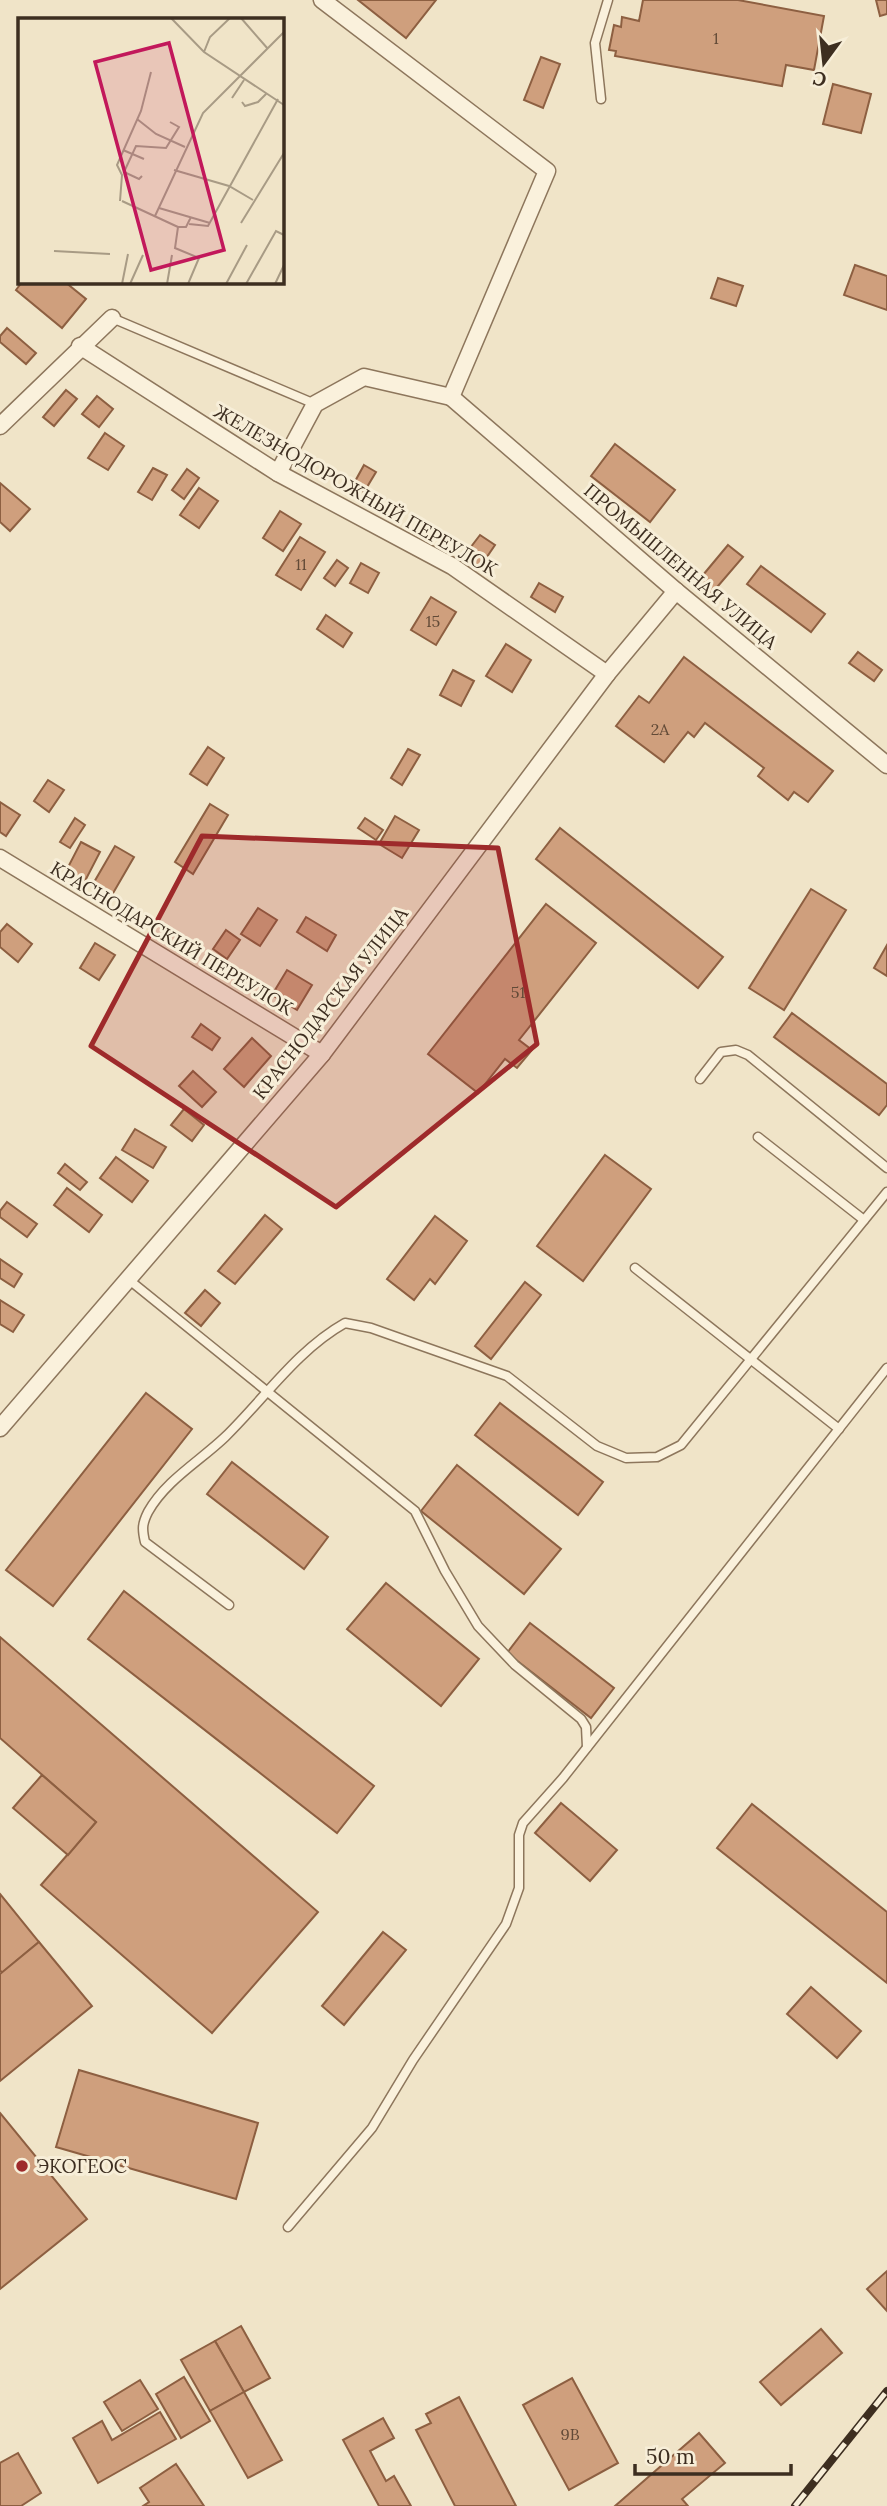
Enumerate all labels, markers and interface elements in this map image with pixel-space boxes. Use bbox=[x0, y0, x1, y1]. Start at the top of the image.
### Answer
inset map bbox=[18, 18, 284, 284]
house number: 1 bbox=[713, 28, 719, 48]
north arrow bbox=[789, 28, 859, 98]
text: С bbox=[810, 66, 829, 93]
street label: ЖЕЛЕЗНОДОРОЖНЫЙ ПЕРЕУЛОК bbox=[210, 399, 502, 581]
street label: ПРОМЫШЛЕННАЯ УЛИЦА bbox=[579, 478, 783, 655]
house number: 11 bbox=[295, 554, 307, 574]
house number: 15 bbox=[426, 611, 440, 631]
house number: 2А bbox=[651, 719, 670, 739]
street label: КРАСНОДАРСКИЙ ПЕРЕУЛОК bbox=[46, 856, 298, 1020]
street label: КРАСНОДАРСКАЯ УЛИЦА bbox=[247, 901, 413, 1104]
house number: 51 bbox=[511, 982, 525, 1002]
place label: ЭКОГЕОС bbox=[36, 2154, 127, 2178]
marker: ЭКОГЕОС bbox=[14, 2158, 30, 2174]
house number: 9В bbox=[560, 2424, 580, 2444]
scale bar bbox=[635, 2432, 791, 2476]
text: 50 m bbox=[646, 2443, 695, 2470]

